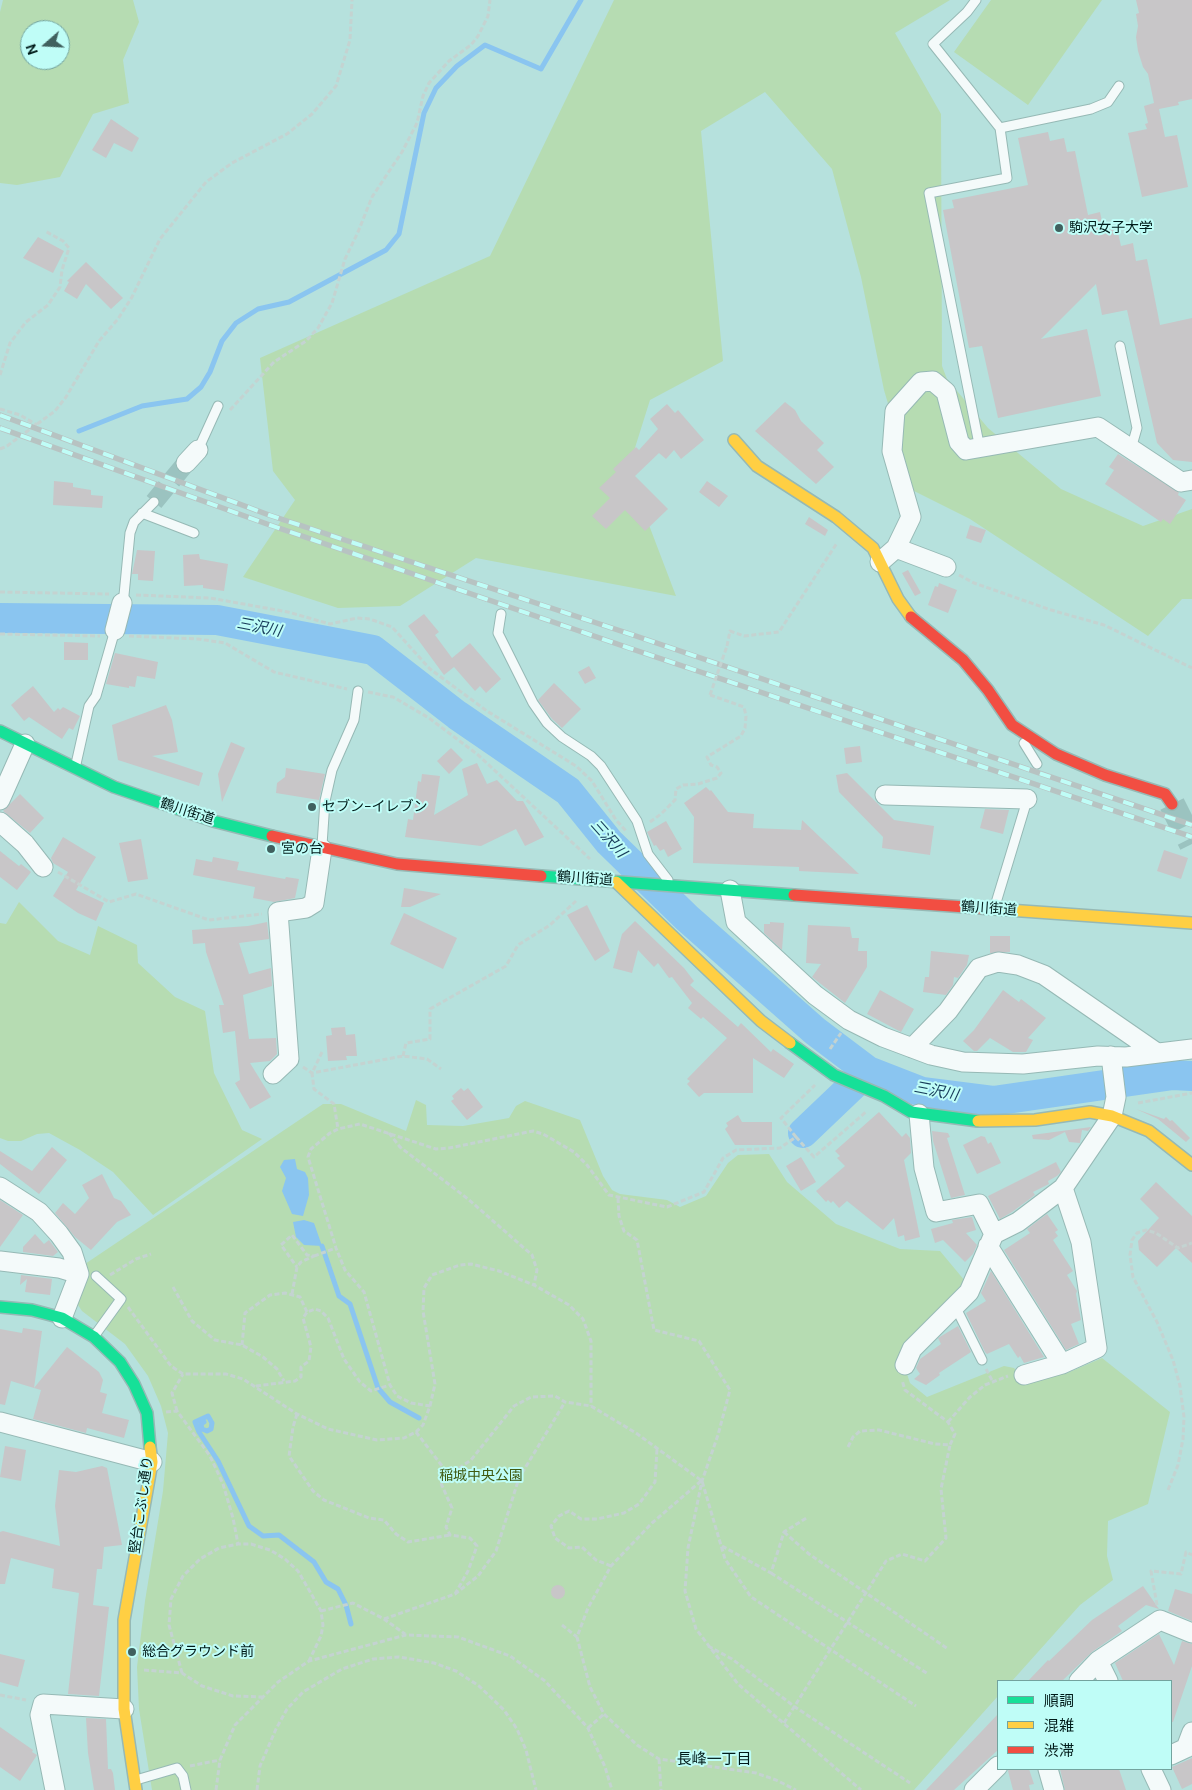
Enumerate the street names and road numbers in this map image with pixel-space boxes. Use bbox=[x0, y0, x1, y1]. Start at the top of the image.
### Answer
street label: 鶴川街道 bbox=[158, 795, 216, 829]
street label: 鶴川街道 bbox=[556, 869, 614, 889]
street label: 鶴川街道 bbox=[960, 899, 1018, 919]
street label: 竪台こぶし通り bbox=[127, 1455, 157, 1555]

